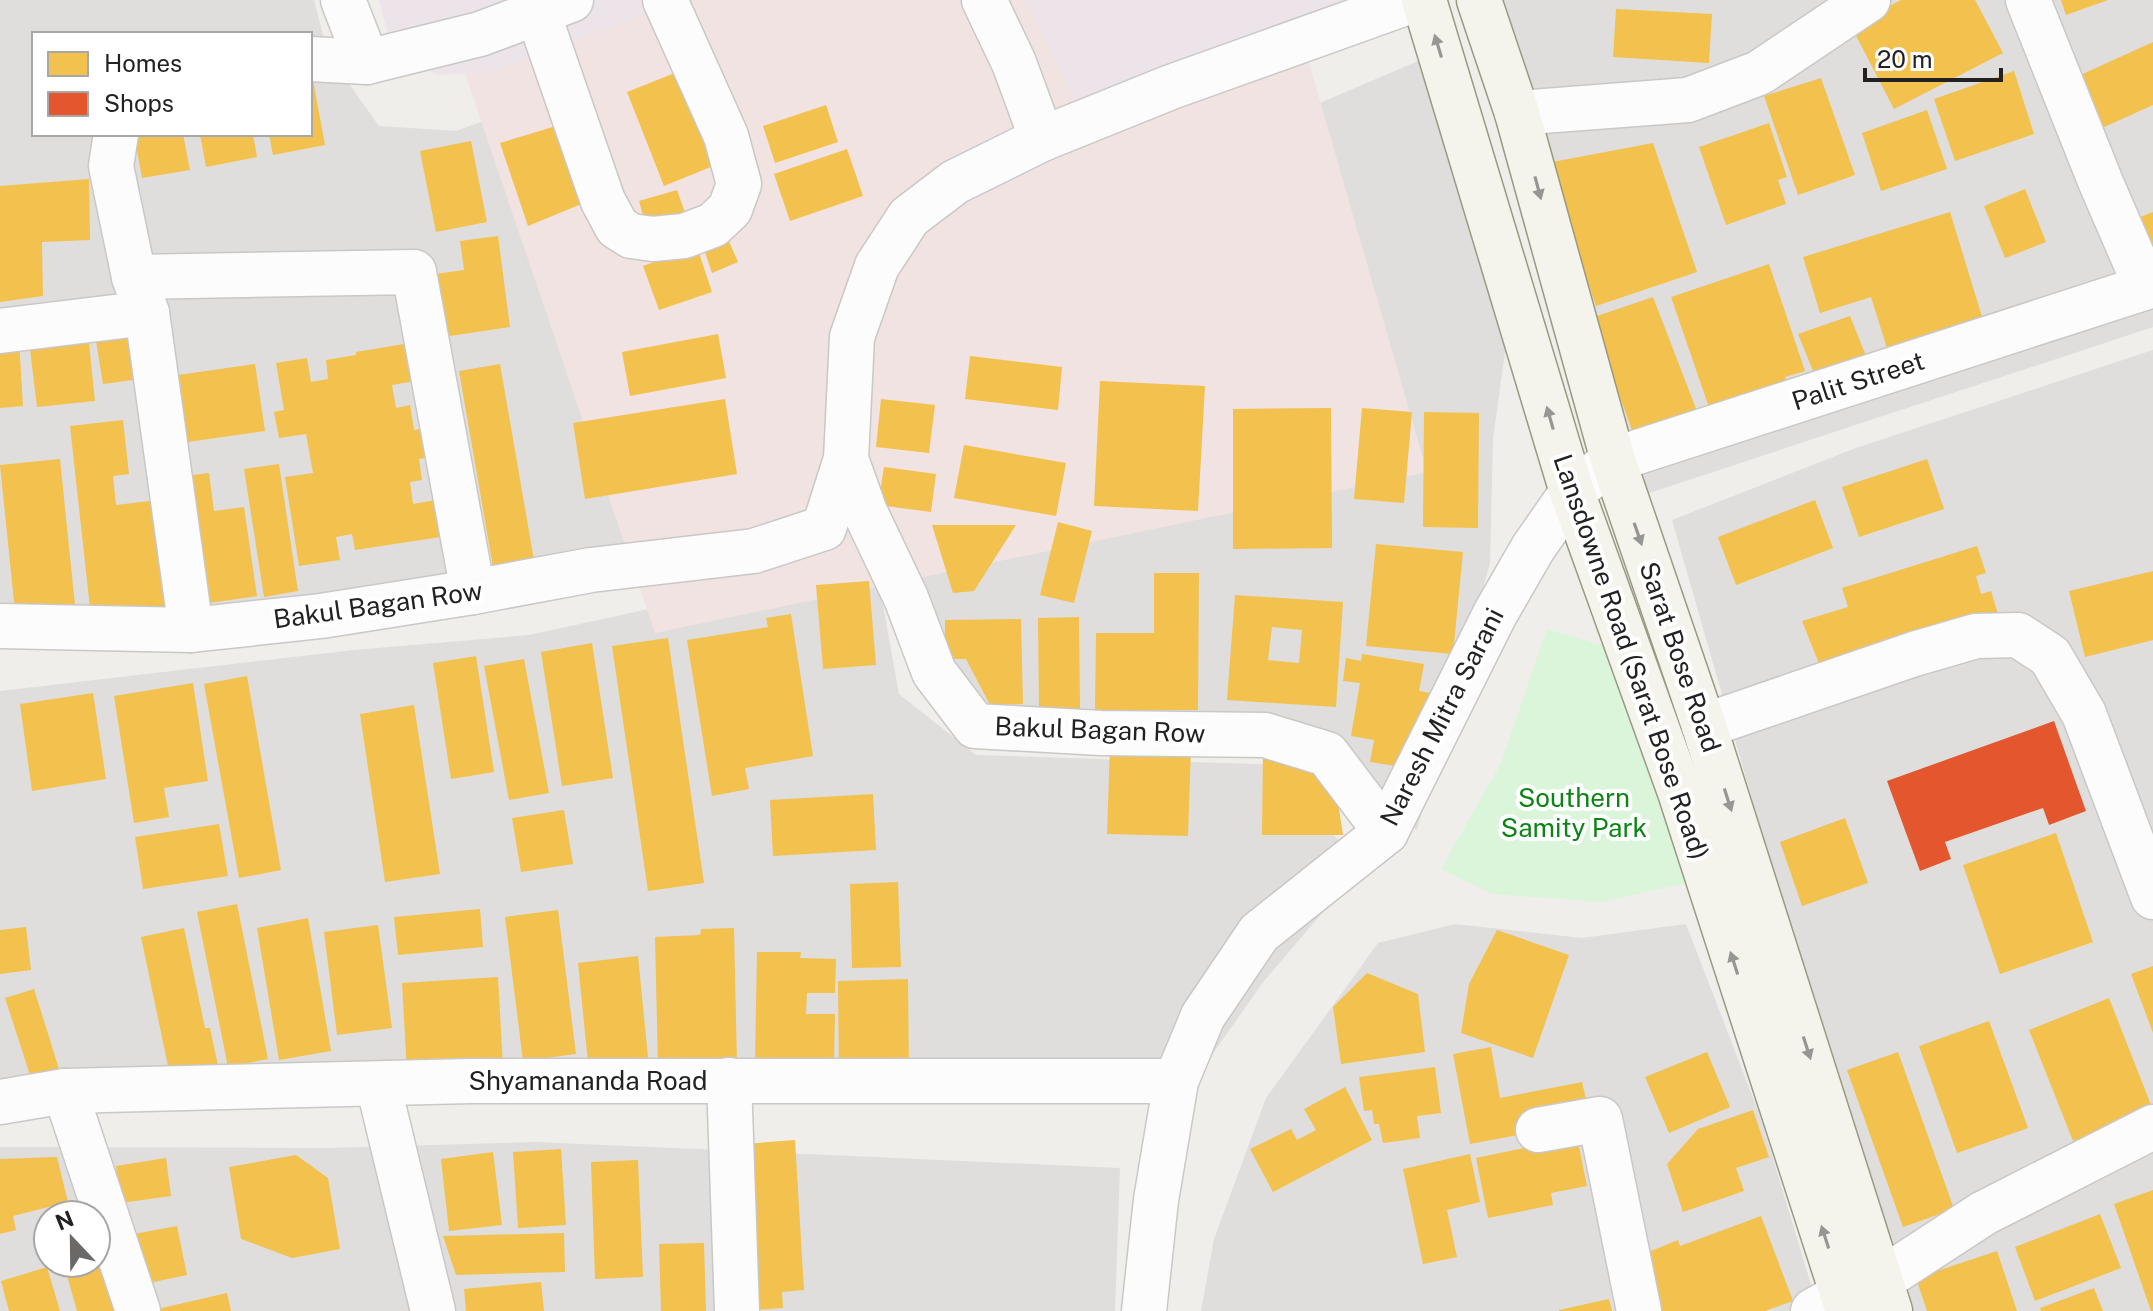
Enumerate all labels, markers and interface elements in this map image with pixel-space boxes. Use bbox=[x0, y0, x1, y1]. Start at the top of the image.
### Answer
legend bbox=[32, 32, 312, 136]
scale bar bbox=[1865, 32, 2001, 82]
one-way arrow bbox=[1431, 33, 1444, 57]
text: 20 m bbox=[1877, 45, 1933, 73]
text: Homes bbox=[104, 49, 182, 77]
text: Shops bbox=[104, 89, 174, 117]
one-way arrow bbox=[1532, 177, 1545, 201]
street label: Palit Street bbox=[1788, 345, 1928, 416]
one-way arrow bbox=[1543, 406, 1556, 430]
street label: Lansdowne Road (Sarat Bose Road) bbox=[1547, 450, 1715, 864]
one-way arrow bbox=[1633, 522, 1645, 546]
street label: Sarat Bose Road bbox=[1633, 558, 1727, 756]
street label: Bakul Bagan Row bbox=[271, 574, 484, 635]
street label: Naresh Mitra Sarani bbox=[1373, 603, 1510, 831]
street label: Bakul Bagan Row bbox=[994, 710, 1206, 749]
park label: Southern Samity Park bbox=[1501, 782, 1647, 843]
one-way arrow bbox=[1722, 788, 1735, 812]
one-way arrow bbox=[1728, 951, 1740, 975]
one-way arrow bbox=[1801, 1036, 1814, 1060]
street label: Shyamananda Road bbox=[469, 1065, 707, 1096]
north arrow bbox=[32, 1199, 112, 1279]
text: N bbox=[52, 1205, 77, 1236]
one-way arrow bbox=[1818, 1224, 1830, 1248]

